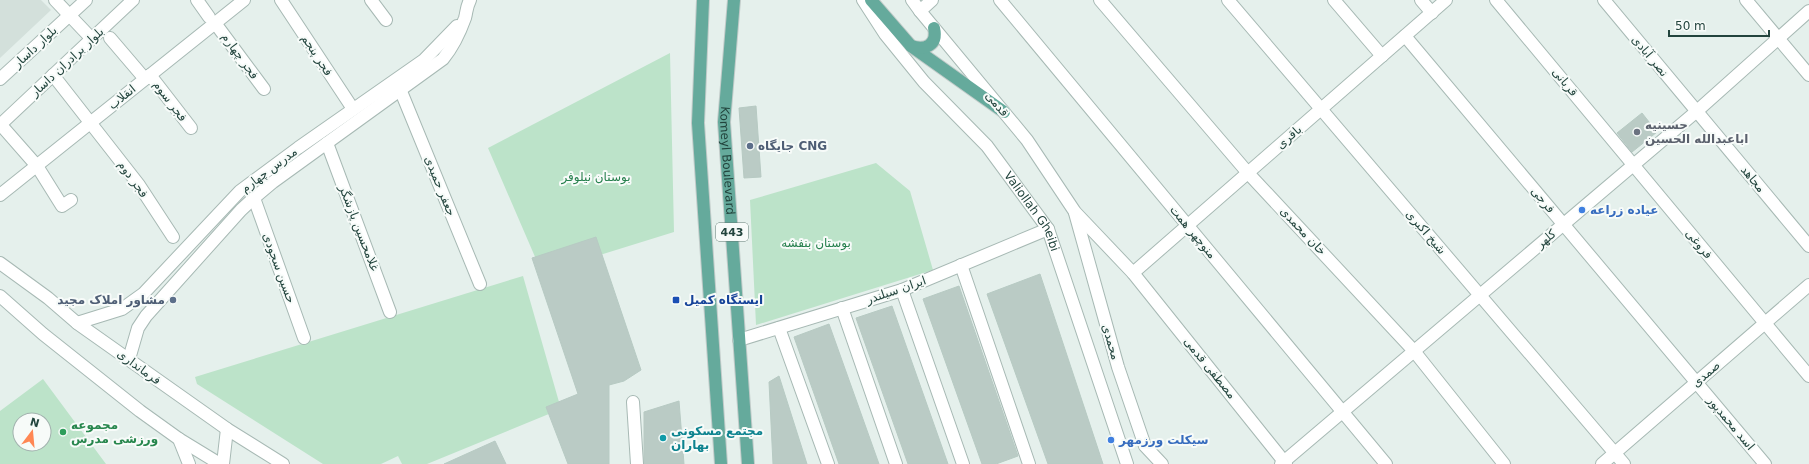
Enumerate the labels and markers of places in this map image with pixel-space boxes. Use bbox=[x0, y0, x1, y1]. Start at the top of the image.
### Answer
place label: حسینیه اباعبدالله الحسین bbox=[1645, 118, 1748, 146]
marker: حسینیه اباعبدالله الحسین bbox=[1632, 127, 1642, 137]
place label: جایگاه CNG bbox=[758, 139, 827, 153]
marker: جایگاه CNG bbox=[745, 141, 755, 151]
place label: عیاده زراعه bbox=[1590, 203, 1658, 217]
marker: عیاده زراعه bbox=[1577, 205, 1587, 215]
place label: مشاور املاک مجید bbox=[57, 293, 165, 308]
place label: ایستگاه کمیل bbox=[684, 293, 763, 307]
marker: مشاور املاک مجید bbox=[168, 295, 178, 305]
marker: ایستگاه کمیل bbox=[671, 295, 681, 305]
place label: مجموعه ورزشی مدرس bbox=[71, 418, 158, 447]
place label: مجتمع مسکونی بهاران bbox=[671, 424, 763, 452]
marker: مجموعه ورزشی مدرس bbox=[58, 427, 68, 437]
marker: مجتمع مسکونی بهاران bbox=[658, 433, 668, 443]
place label: سیکلت ورزمهر bbox=[1118, 433, 1209, 448]
marker: سیکلت ورزمهر bbox=[1106, 435, 1116, 445]

